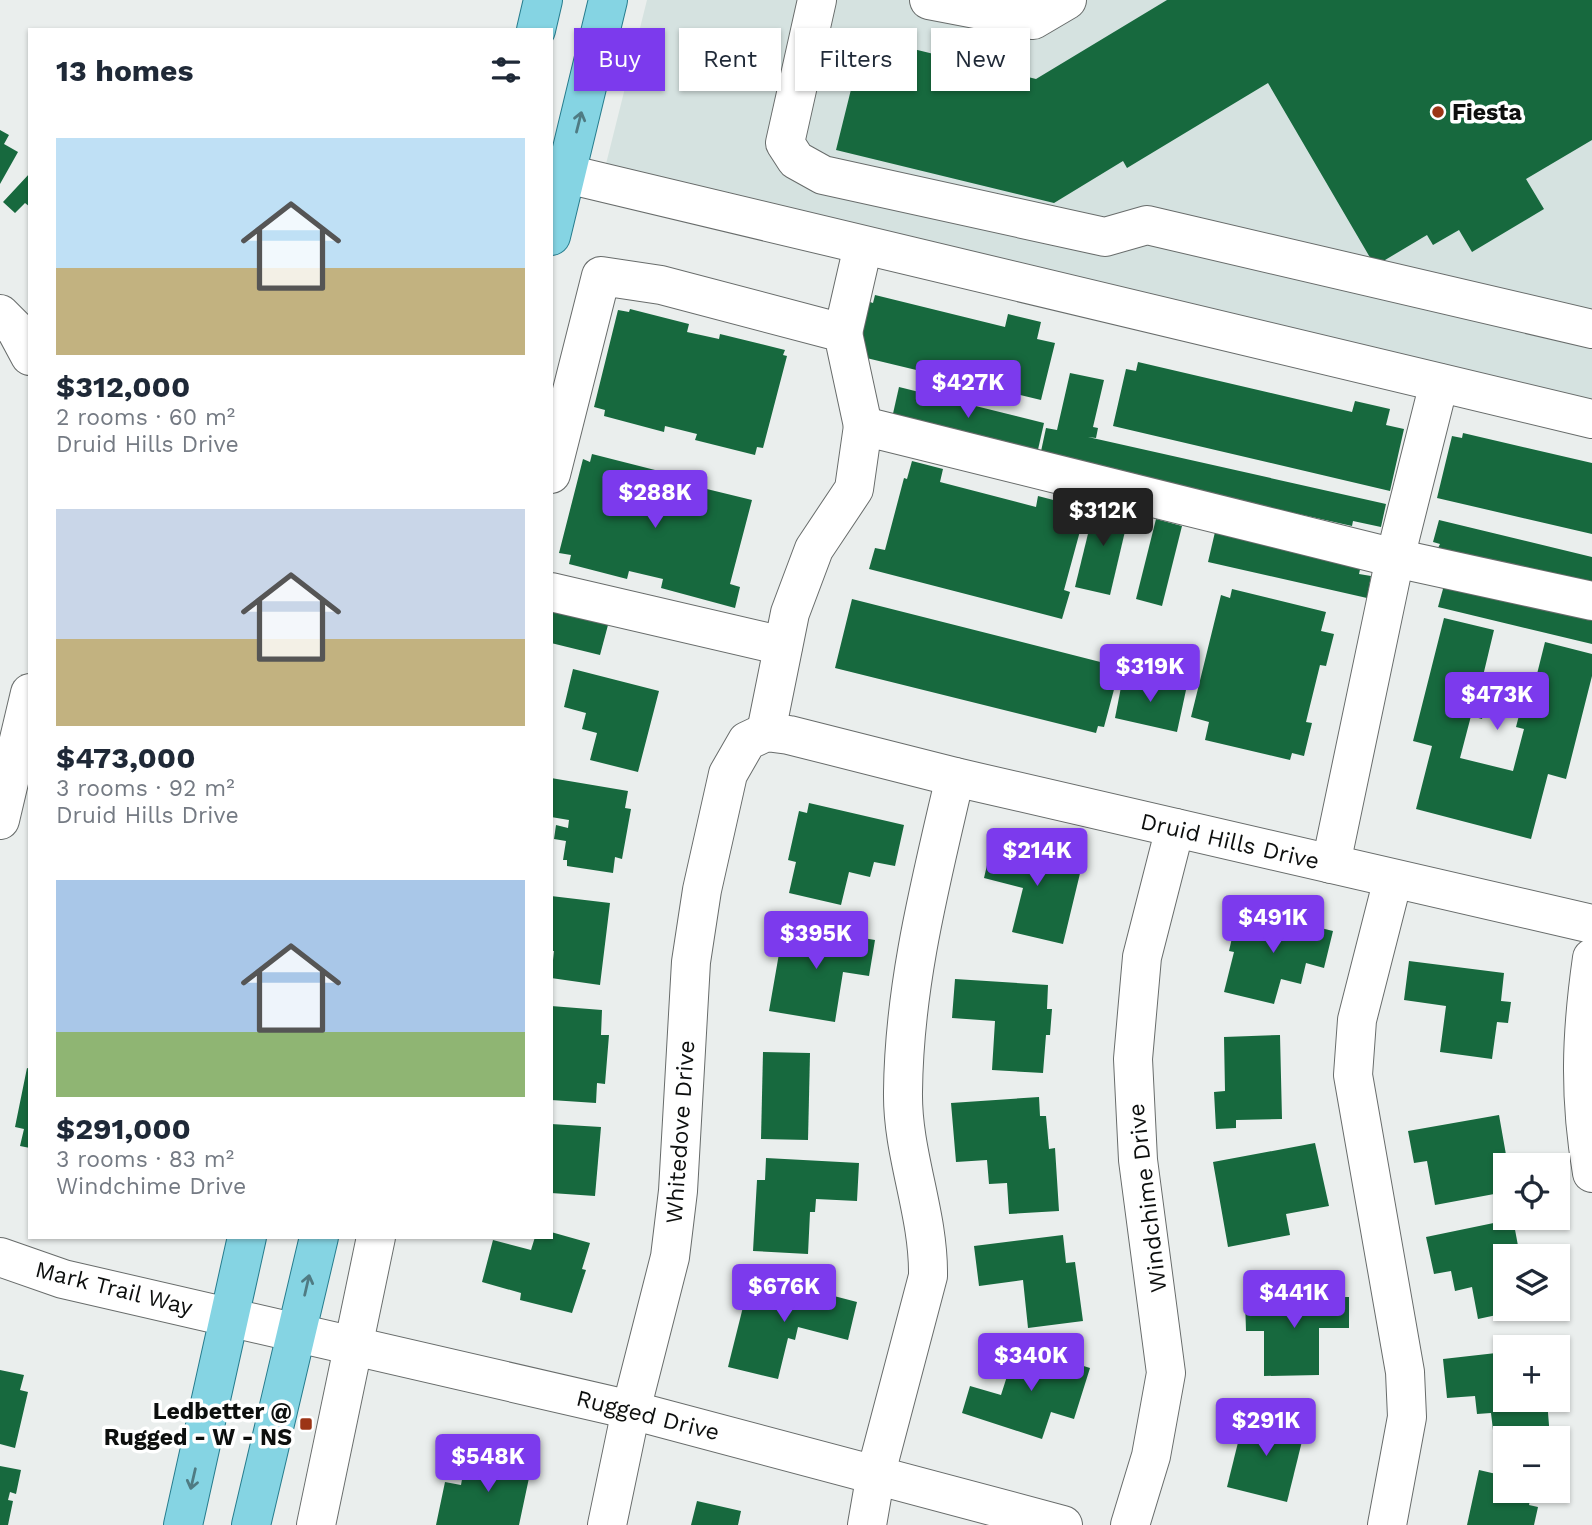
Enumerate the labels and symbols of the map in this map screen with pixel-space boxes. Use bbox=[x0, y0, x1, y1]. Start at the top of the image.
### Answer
place label: Fiesta bbox=[1452, 99, 1523, 126]
marker: Fiesta bbox=[1430, 104, 1446, 120]
one-way arrow bbox=[573, 112, 586, 134]
pin: $427K bbox=[919, 360, 1017, 420]
pin: $288K bbox=[606, 470, 704, 530]
pin: $312K bbox=[1054, 489, 1152, 548]
pin: $319K bbox=[1101, 644, 1199, 704]
pin: $473K bbox=[1448, 672, 1546, 732]
street label: Druid Hills Drive bbox=[1138, 808, 1322, 875]
pin: $214K bbox=[988, 828, 1086, 888]
pin: $491K bbox=[1224, 895, 1322, 955]
pin: $395K bbox=[767, 912, 865, 971]
street label: Whitedove Drive bbox=[661, 1039, 700, 1225]
street label: Windchime Drive bbox=[1122, 1102, 1172, 1294]
street label: Mark Trail Way bbox=[32, 1256, 195, 1321]
pin: $676K bbox=[735, 1264, 833, 1324]
pin: $441K bbox=[1245, 1270, 1343, 1330]
one-way arrow bbox=[301, 1274, 314, 1297]
pin: $340K bbox=[982, 1334, 1080, 1393]
street label: Rugged Drive bbox=[574, 1385, 722, 1446]
place label: Ledbetter @ Rugged - W - NS bbox=[104, 1398, 292, 1451]
pin: $291K bbox=[1217, 1398, 1315, 1458]
marker: Ledbetter @ Rugged - W - NS bbox=[298, 1416, 314, 1432]
pin: $548K bbox=[439, 1434, 537, 1494]
one-way arrow bbox=[186, 1467, 199, 1490]

